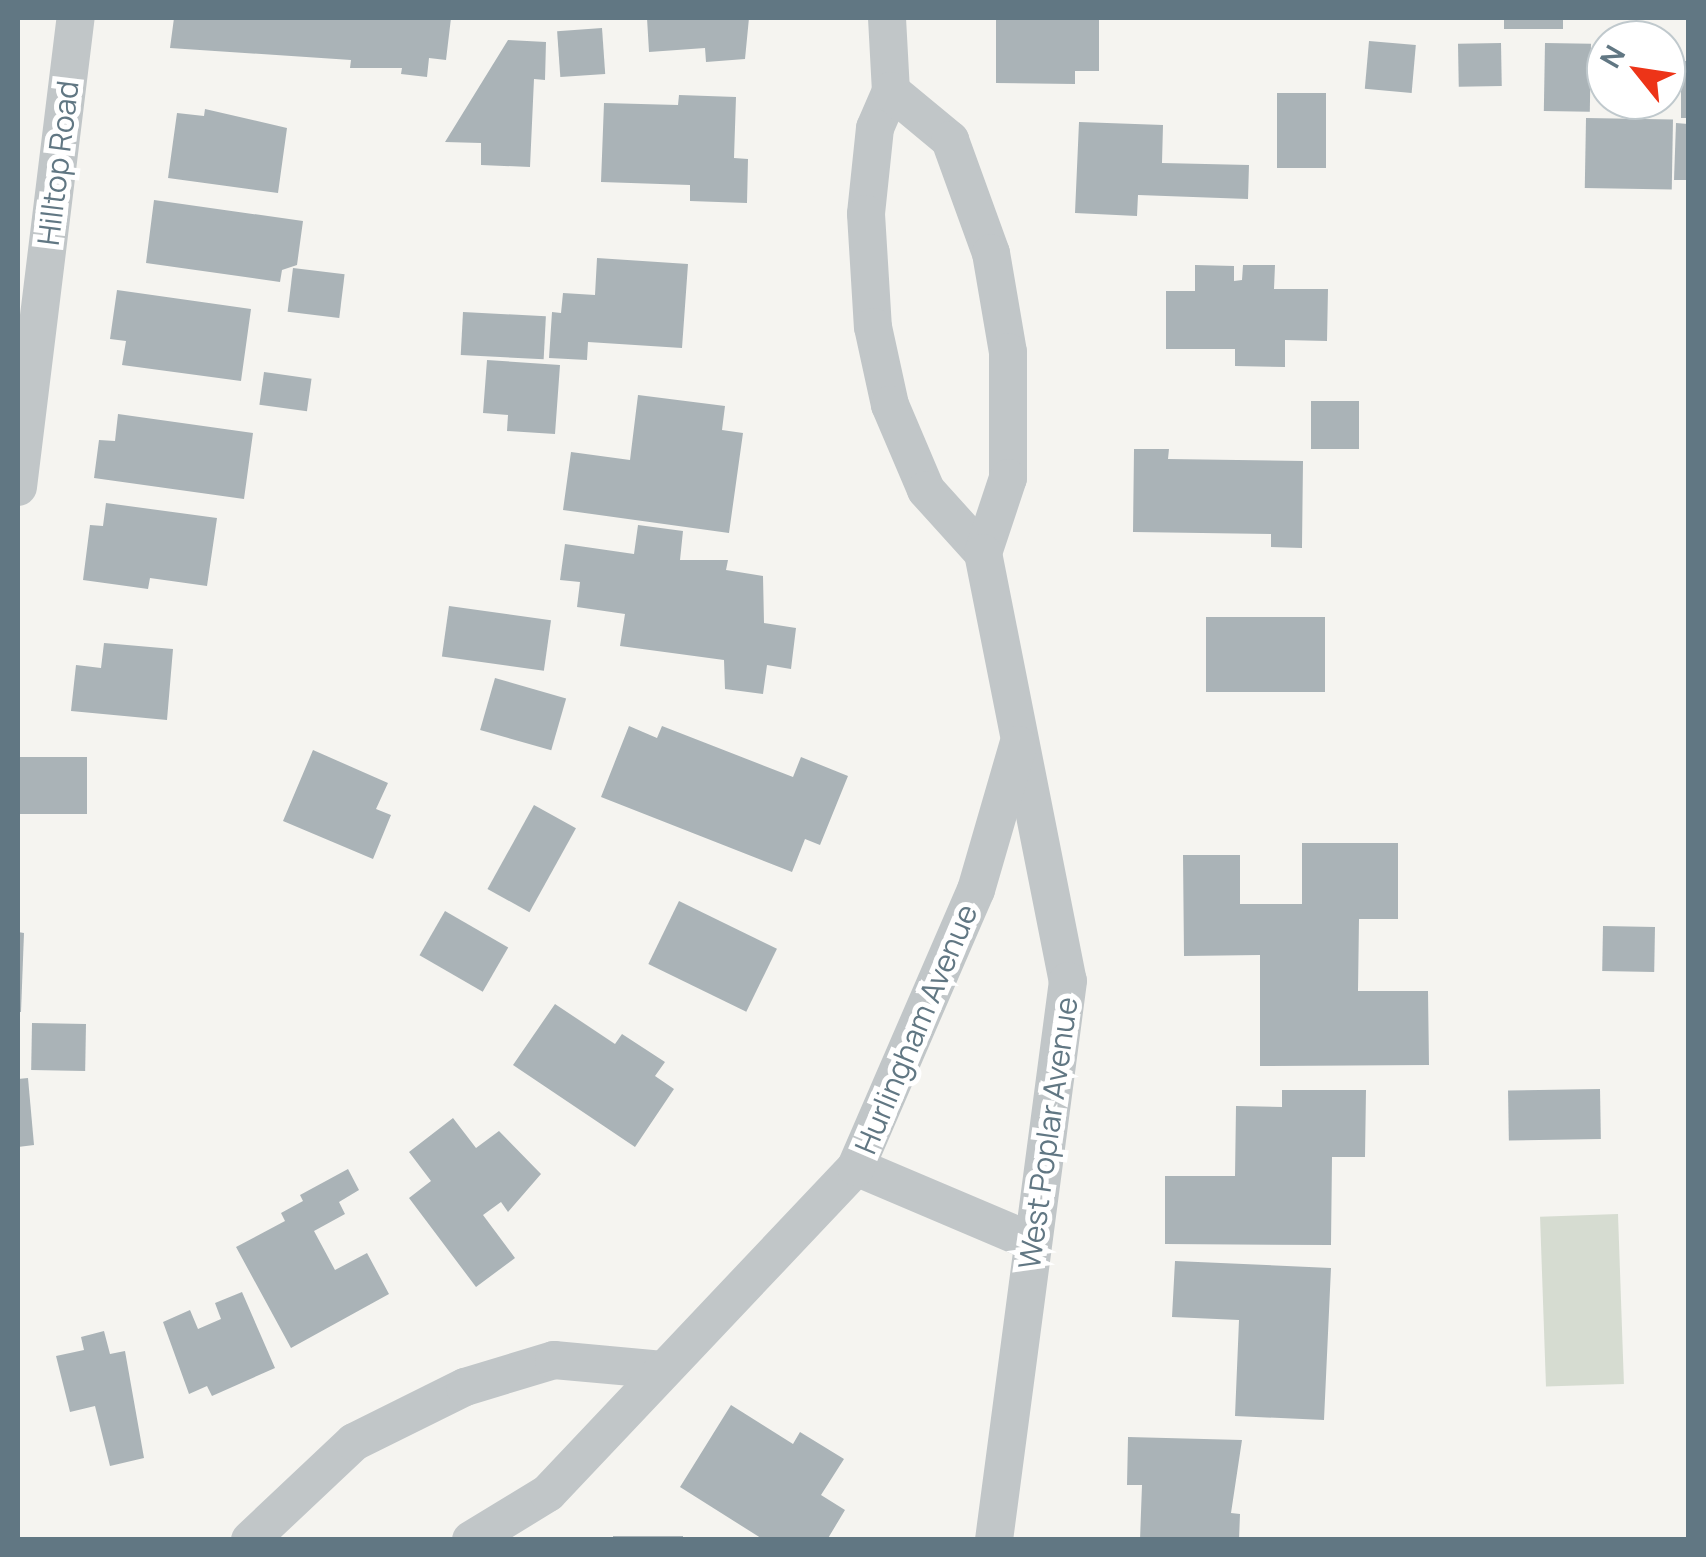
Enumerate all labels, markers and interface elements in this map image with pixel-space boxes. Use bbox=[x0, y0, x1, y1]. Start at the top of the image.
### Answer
north arrow bbox=[1586, 20, 1686, 120]
text: N bbox=[1590, 38, 1633, 74]
street label: Hilltop Road bbox=[30, 79, 86, 247]
street label: Hurlingham Avenue bbox=[847, 899, 985, 1159]
street label: West Poplar Avenue bbox=[1011, 995, 1085, 1271]

